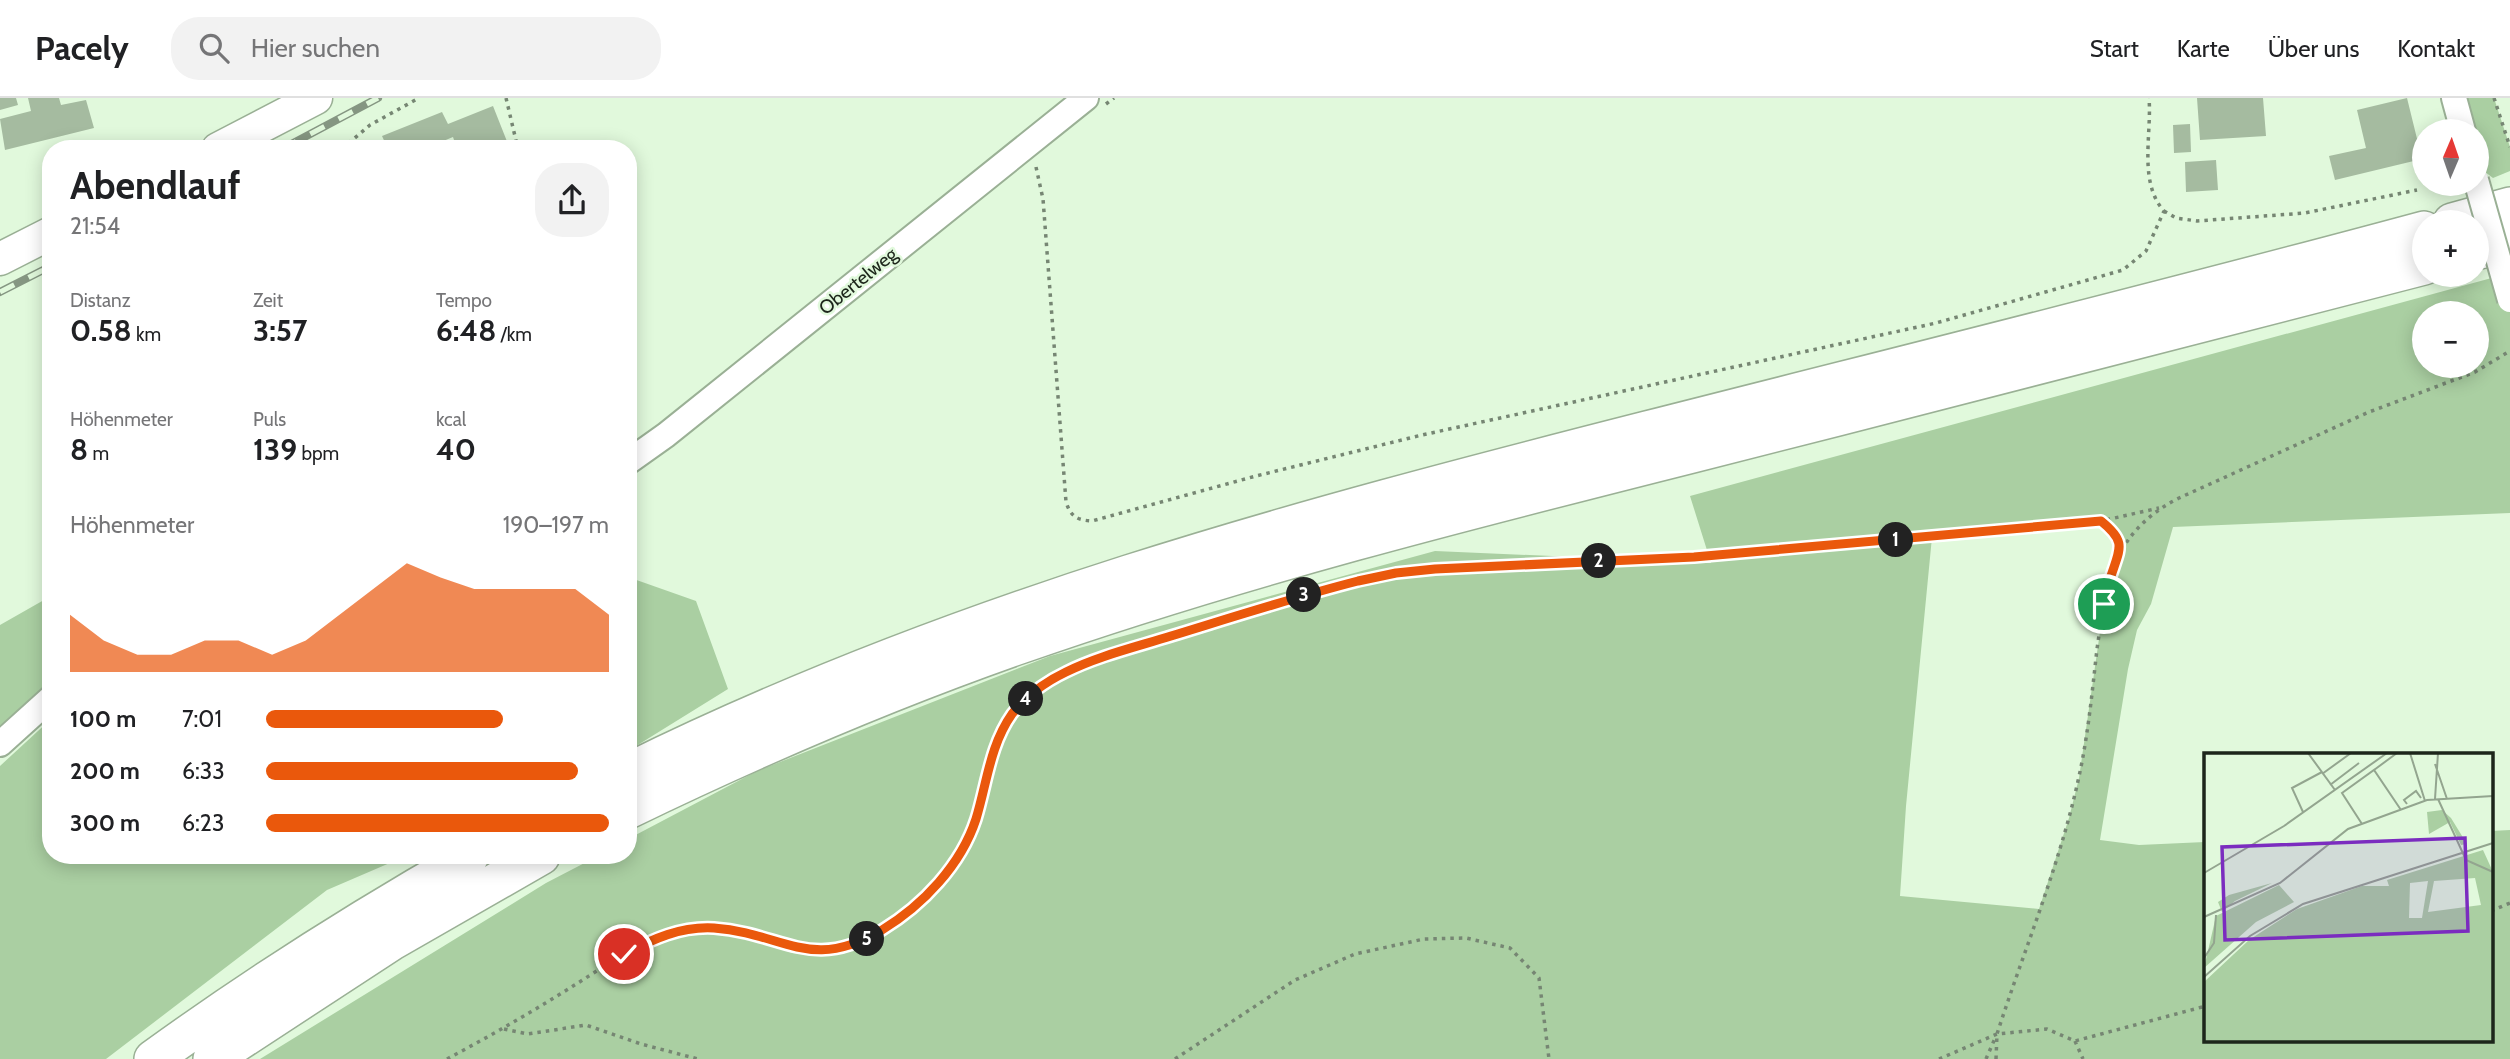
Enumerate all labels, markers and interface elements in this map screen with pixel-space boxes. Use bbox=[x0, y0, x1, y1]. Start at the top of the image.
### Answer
search box bbox=[171, 17, 661, 80]
text: Pacely bbox=[35, 28, 129, 68]
icon: search bbox=[195, 29, 233, 67]
text: Hier suchen bbox=[251, 32, 380, 64]
text: Start bbox=[2090, 34, 2139, 63]
text: Karte bbox=[2177, 34, 2230, 63]
text: Über uns bbox=[2268, 34, 2359, 63]
text: Kontakt bbox=[2397, 34, 2475, 63]
north arrow bbox=[2412, 119, 2488, 196]
map controls bbox=[2412, 119, 2489, 378]
text: Abendlauf bbox=[70, 162, 240, 209]
button: share bbox=[535, 163, 609, 237]
button: + bbox=[2412, 210, 2489, 287]
text: 21:54 bbox=[70, 212, 120, 240]
street label: Obertelweg bbox=[814, 242, 902, 320]
text: Distanz bbox=[70, 289, 131, 312]
text: Zeit bbox=[253, 289, 283, 312]
text: Tempo bbox=[436, 289, 492, 312]
button: − bbox=[2412, 301, 2489, 378]
text: 0.58 bbox=[70, 312, 132, 349]
text: 3:57 bbox=[253, 312, 307, 349]
text: 6:48 bbox=[436, 312, 496, 349]
text: km bbox=[132, 323, 161, 346]
text: /km bbox=[496, 323, 532, 346]
text: Höhenmeter bbox=[70, 408, 173, 431]
text: Puls bbox=[253, 408, 286, 431]
text: kcal bbox=[436, 408, 466, 431]
text: 8 bbox=[70, 431, 88, 468]
text: 139 bbox=[253, 431, 297, 468]
text: 40 bbox=[436, 431, 476, 468]
text: m bbox=[88, 442, 109, 465]
text: bpm bbox=[297, 442, 339, 465]
text: Höhenmeter bbox=[70, 511, 194, 539]
text: 190–197 m bbox=[503, 511, 609, 539]
pin: 1 bbox=[1878, 522, 1913, 558]
text: 1 bbox=[1892, 528, 1899, 551]
pin: 2 bbox=[1582, 544, 1616, 578]
text: 2 bbox=[1593, 549, 1604, 572]
pin bbox=[2074, 574, 2134, 634]
pin: 3 bbox=[1286, 578, 1322, 612]
text: 3 bbox=[1298, 583, 1309, 606]
icon: arrive bbox=[2085, 585, 2123, 623]
pin: 4 bbox=[1009, 682, 1044, 716]
text: 4 bbox=[1020, 687, 1031, 710]
text: 100 m bbox=[70, 705, 136, 733]
text: 7:01 bbox=[182, 705, 222, 733]
inset map bbox=[2204, 753, 2492, 1042]
text: 200 m bbox=[70, 757, 140, 785]
text: 6:33 bbox=[182, 757, 225, 785]
text: 300 m bbox=[70, 809, 140, 837]
text: 6:23 bbox=[182, 809, 224, 837]
pin: 5 bbox=[850, 922, 884, 956]
pin bbox=[594, 924, 654, 984]
text: 5 bbox=[861, 927, 872, 950]
icon: check bbox=[605, 935, 643, 973]

